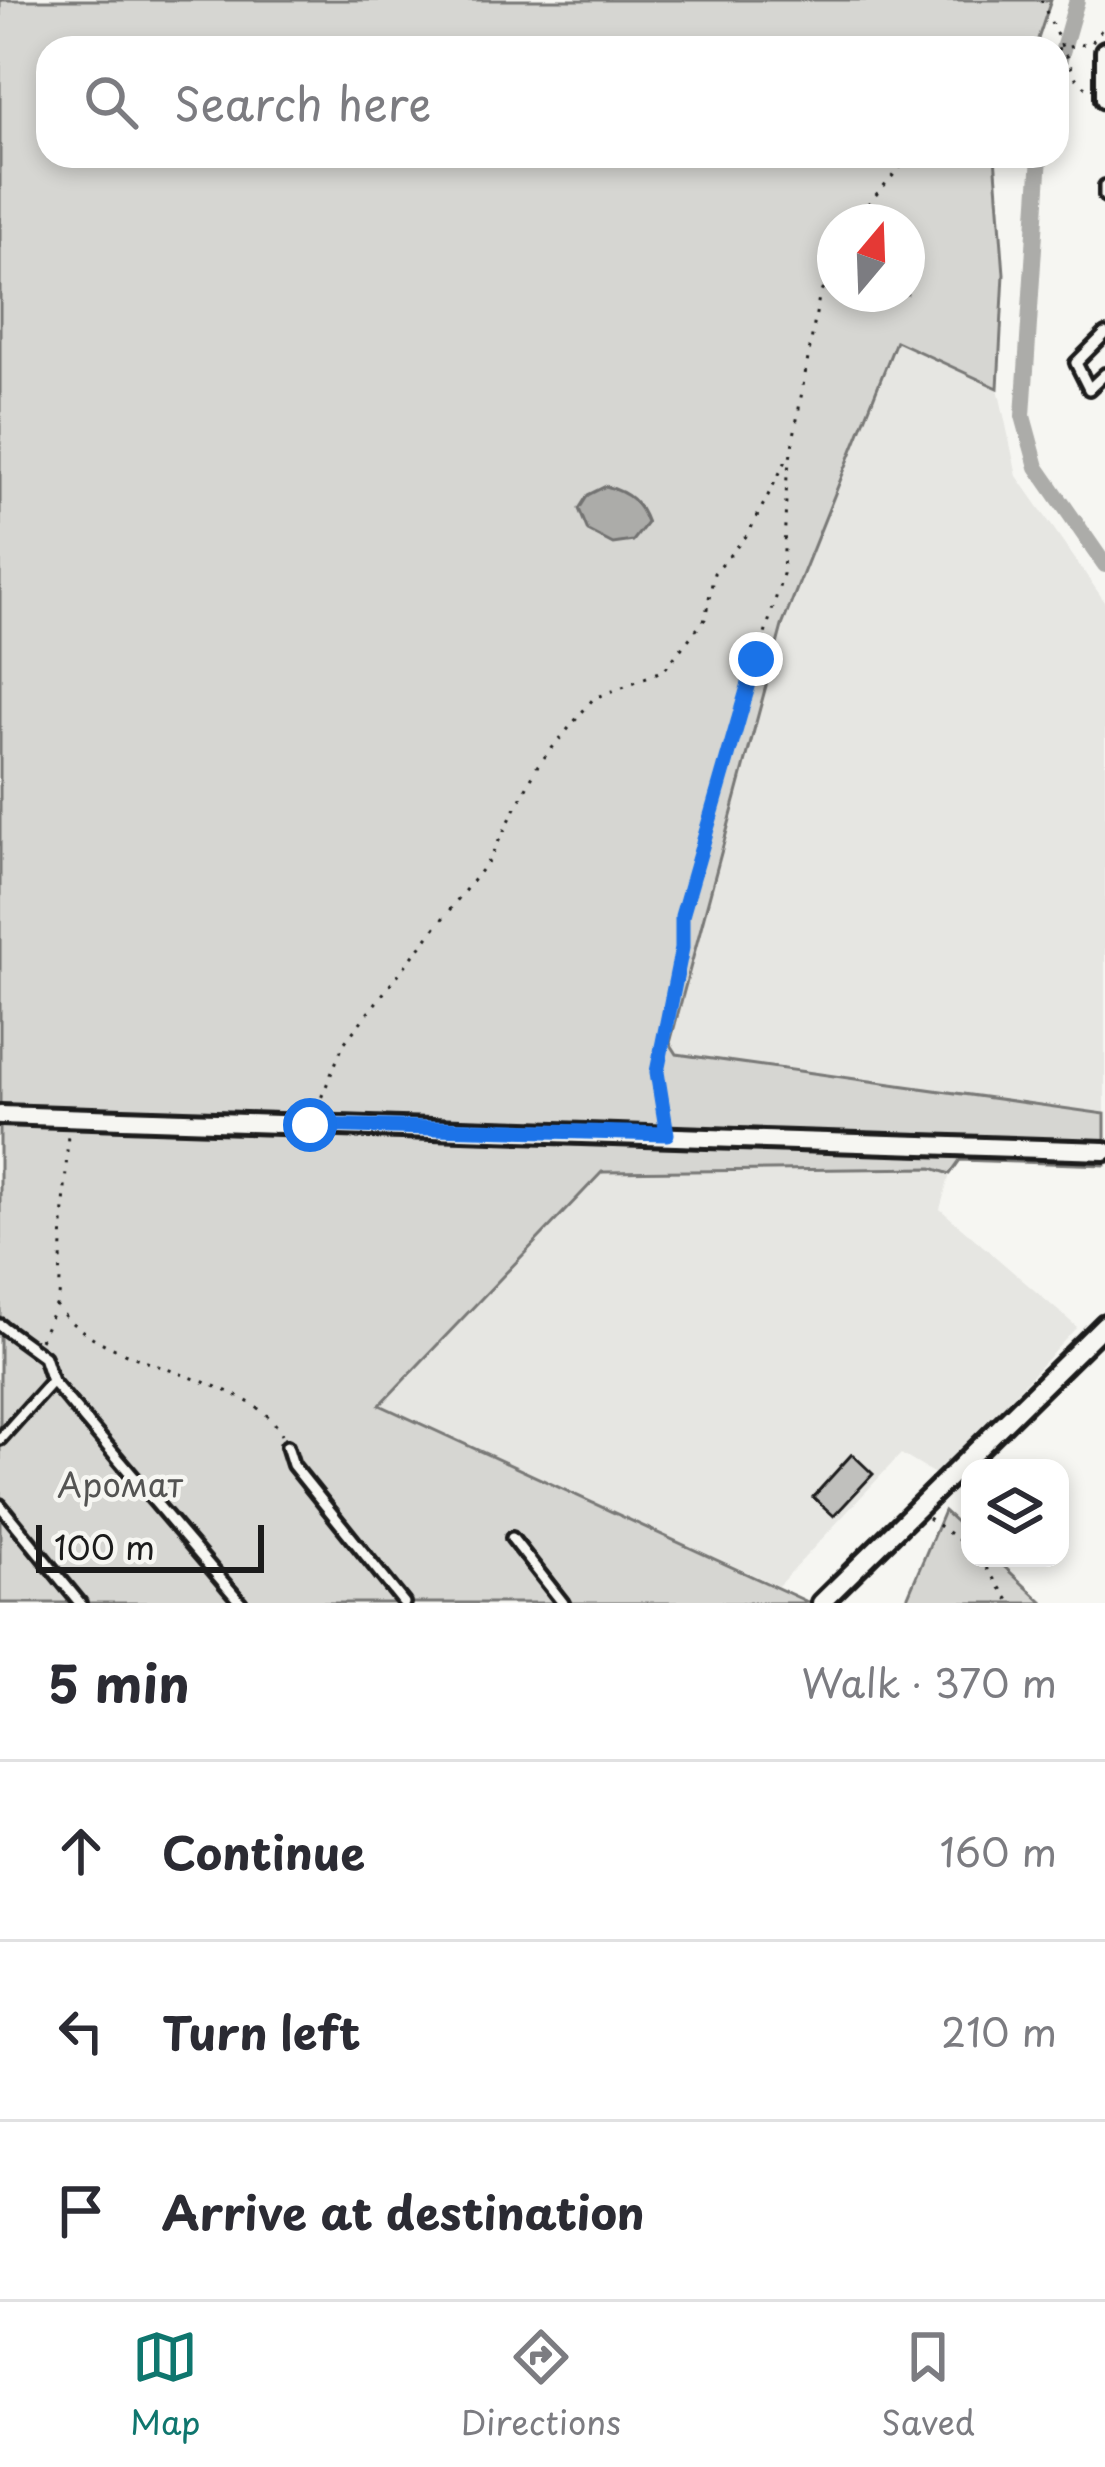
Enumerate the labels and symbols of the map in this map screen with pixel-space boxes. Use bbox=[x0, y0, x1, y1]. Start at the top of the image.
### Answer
north arrow bbox=[817, 204, 925, 312]
route end bbox=[729, 632, 783, 686]
route start bbox=[283, 1098, 337, 1152]
park label: Аромат bbox=[57, 1458, 183, 1508]
scale bar bbox=[36, 1519, 264, 1572]

